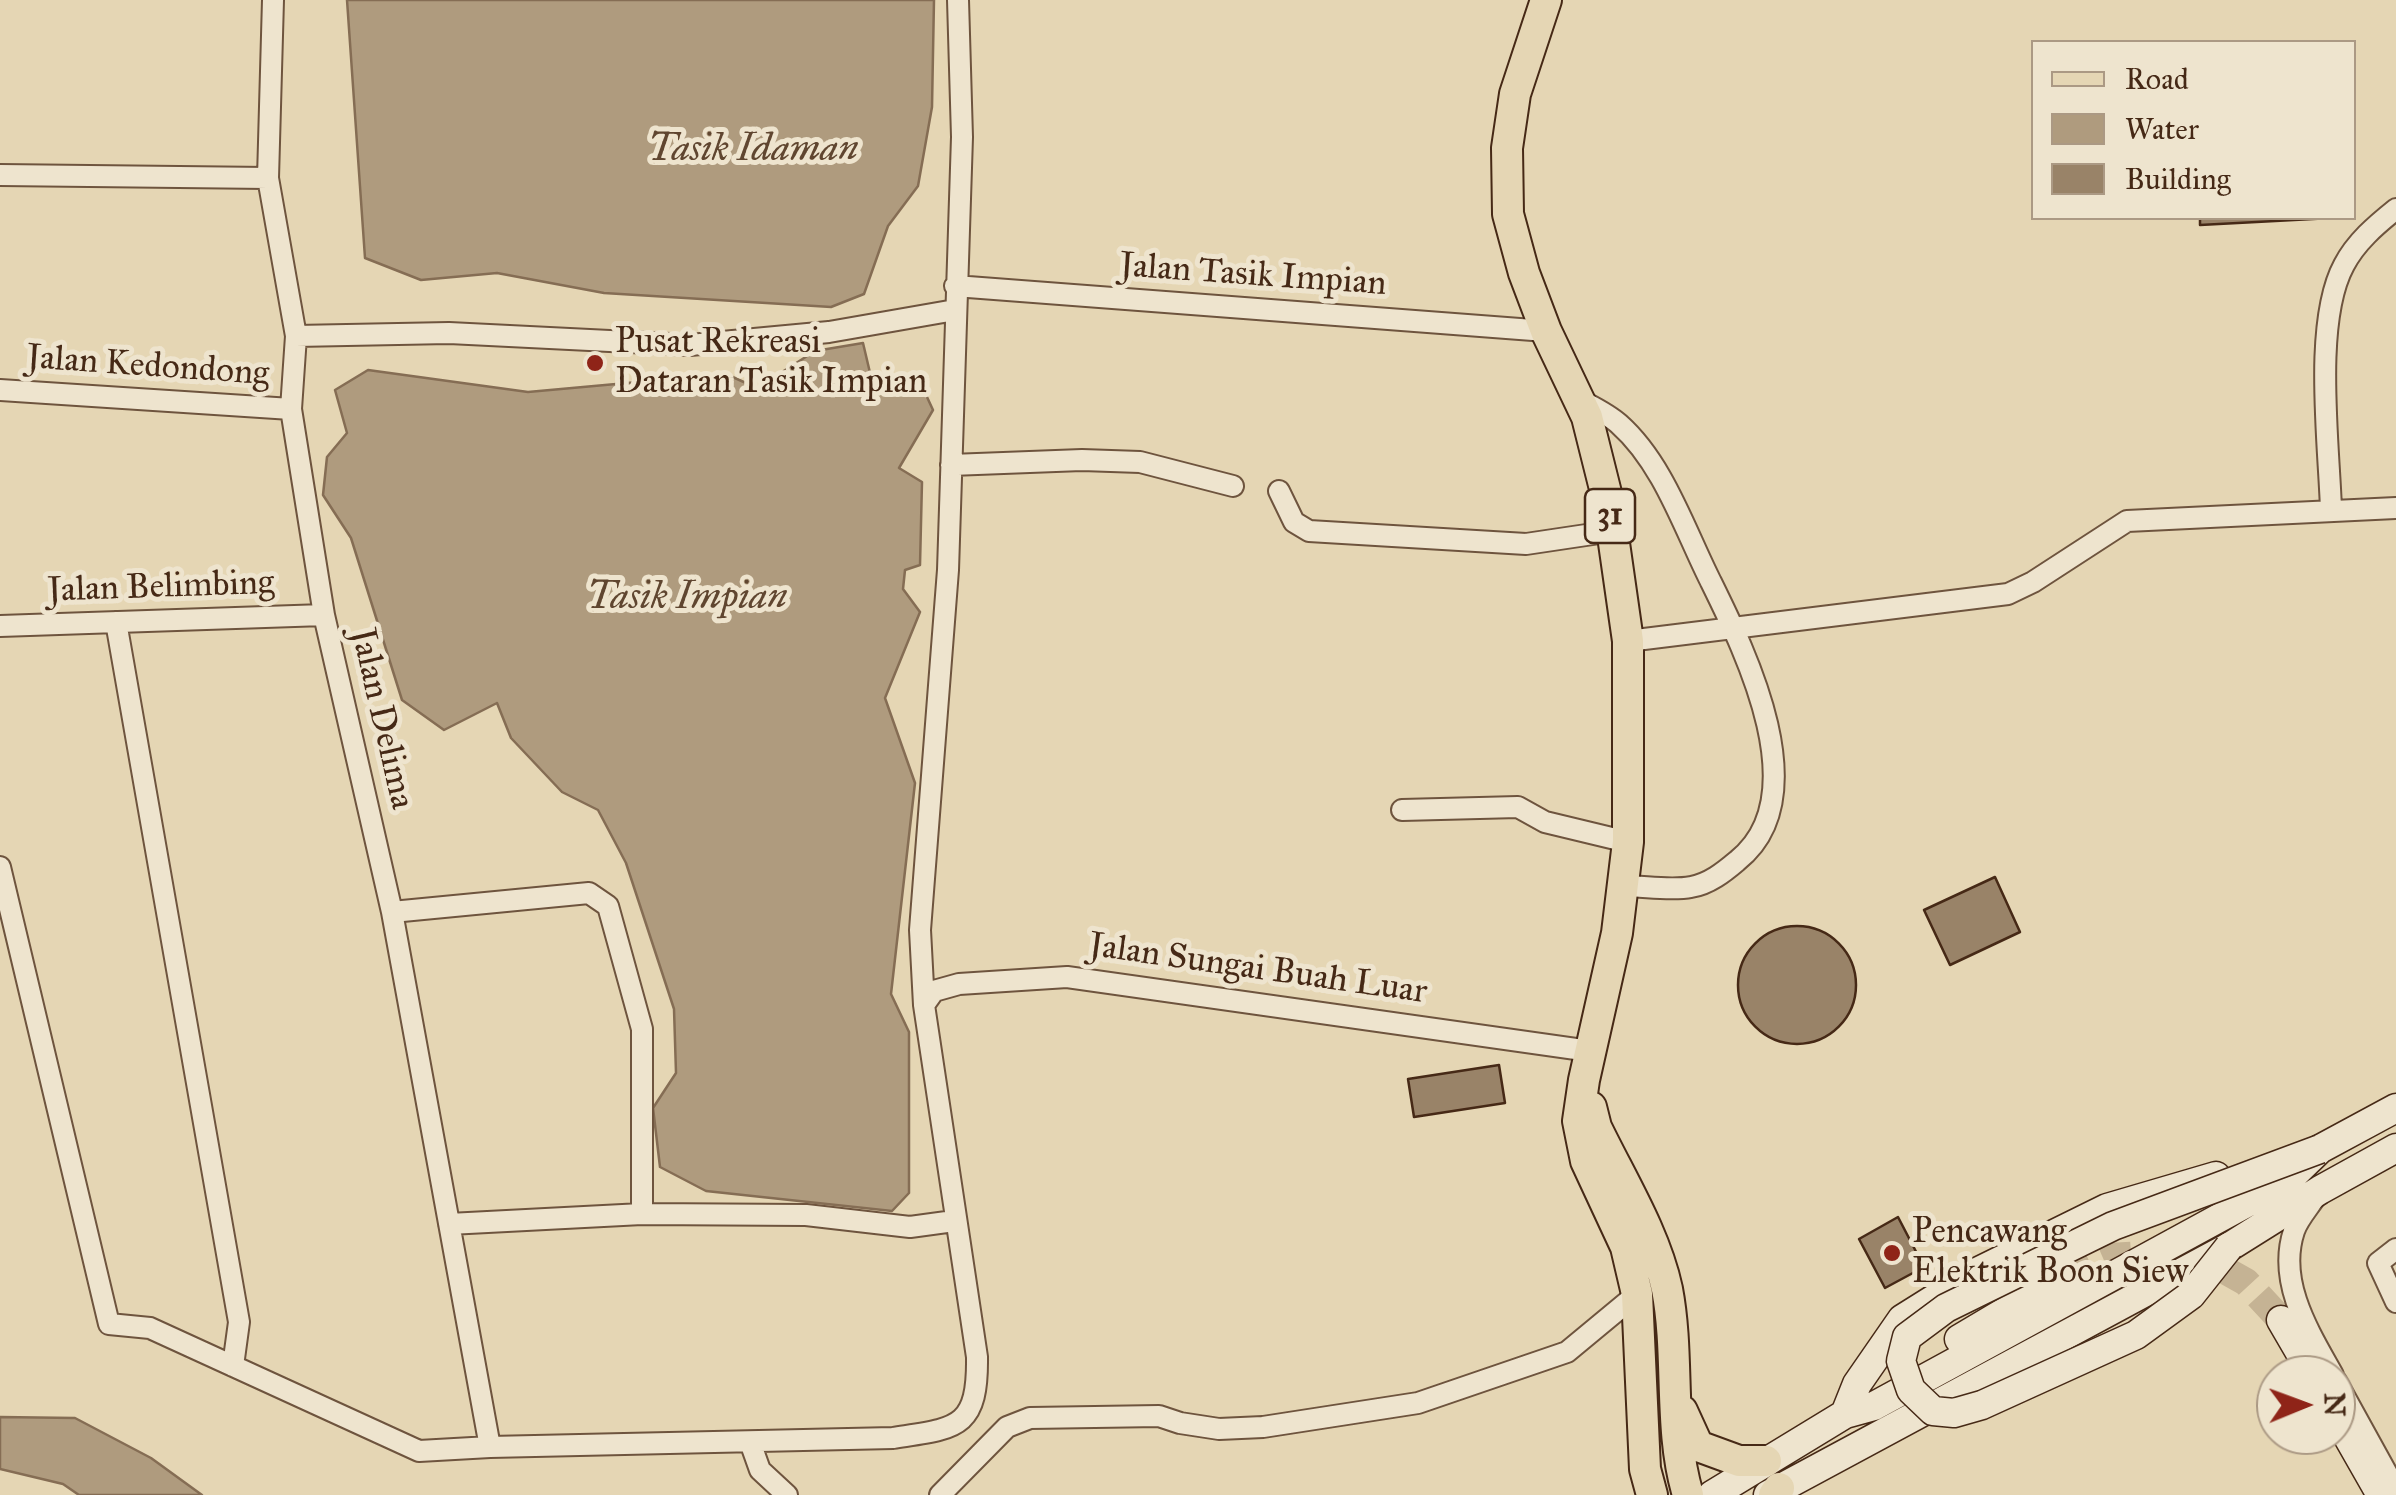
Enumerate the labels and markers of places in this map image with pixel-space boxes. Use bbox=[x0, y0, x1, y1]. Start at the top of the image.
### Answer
place label: Pusat Rekreasi Dataran Tasik Impian bbox=[615, 322, 927, 404]
marker: Pusat Rekreasi Dataran Tasik Impian bbox=[584, 352, 606, 374]
place label: Pencawang Elektrik Boon Siew bbox=[1912, 1212, 2188, 1294]
marker: Pencawang Elektrik Boon Siew bbox=[1881, 1242, 1903, 1264]

